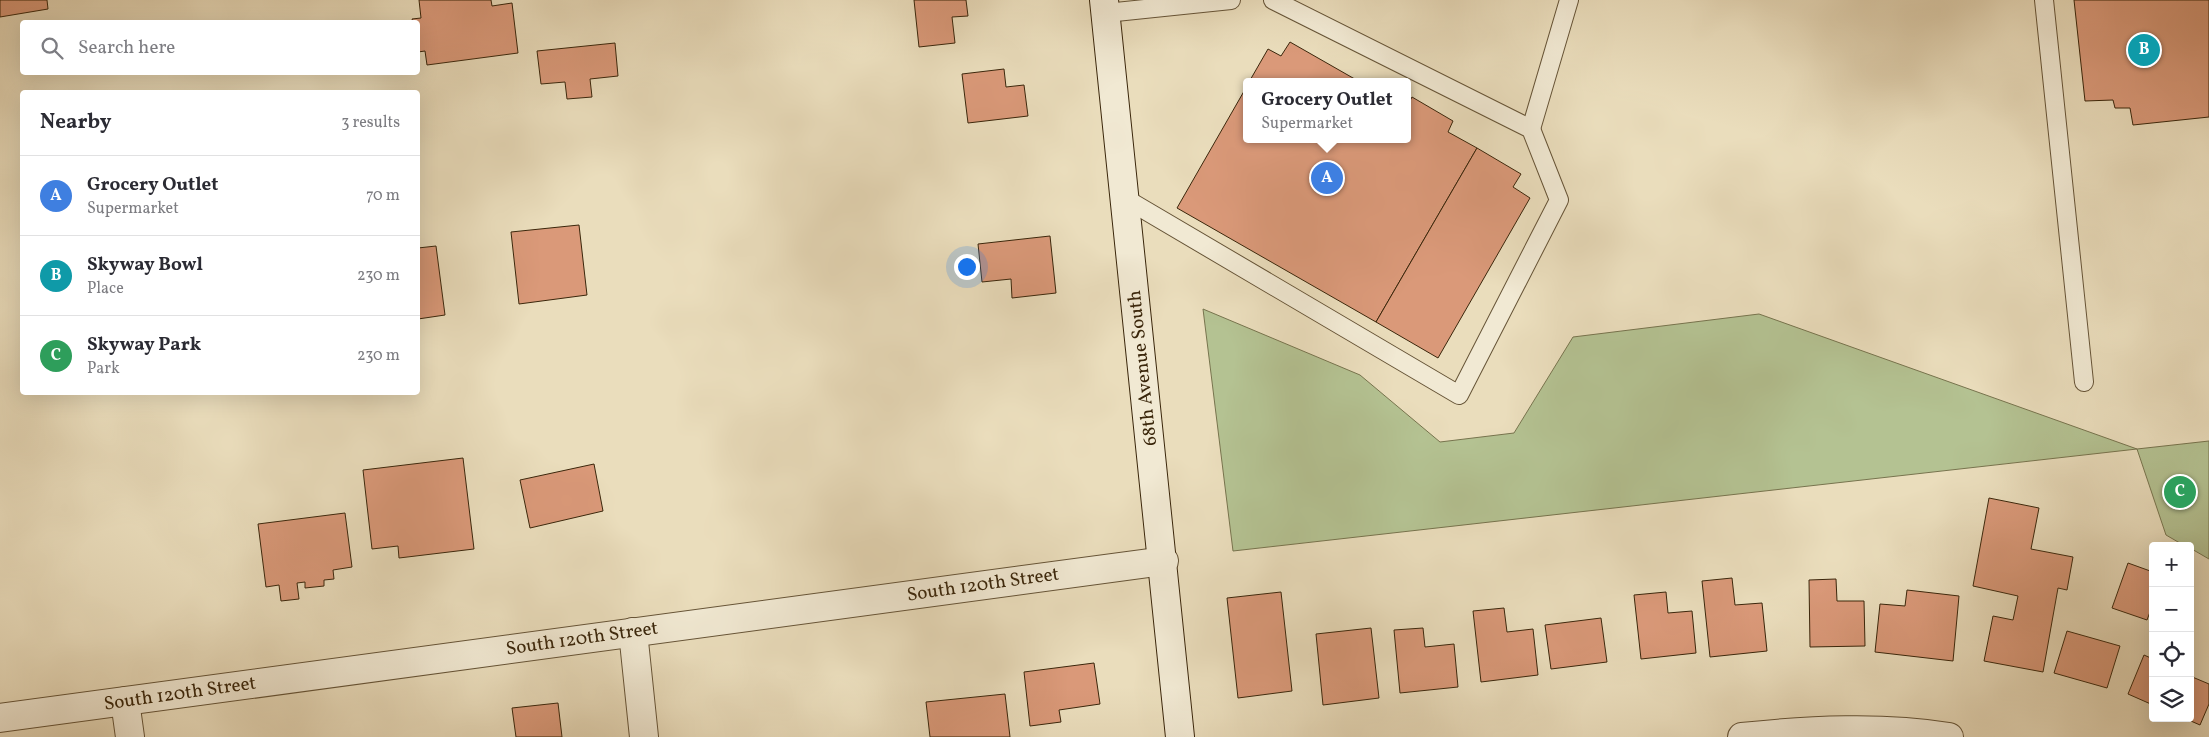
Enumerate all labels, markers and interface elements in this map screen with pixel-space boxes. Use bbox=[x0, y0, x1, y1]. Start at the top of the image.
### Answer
search box bbox=[20, 20, 420, 75]
pin: B bbox=[2128, 31, 2160, 69]
icon: search bbox=[38, 34, 66, 62]
text: Search here bbox=[78, 35, 175, 61]
popup bbox=[1243, 78, 1411, 143]
text: Grocery Outlet bbox=[1261, 87, 1393, 113]
text: Nearby bbox=[40, 108, 111, 137]
text: 3 results bbox=[341, 112, 400, 134]
text: Supermarket bbox=[1261, 113, 1353, 135]
pin: A bbox=[1311, 159, 1343, 197]
text: Grocery Outlet bbox=[87, 172, 218, 198]
text: A bbox=[50, 185, 62, 207]
text: 70 m bbox=[366, 185, 400, 207]
text: Supermarket bbox=[87, 198, 179, 220]
text: Skyway Bowl bbox=[87, 252, 203, 278]
your location bbox=[954, 254, 980, 280]
text: B bbox=[51, 265, 61, 287]
text: 230 m bbox=[357, 265, 400, 287]
text: Place bbox=[87, 278, 124, 300]
street label: 68th Avenue South bbox=[1122, 289, 1164, 447]
text: Skyway Park bbox=[87, 332, 201, 358]
text: C bbox=[51, 345, 61, 367]
text: 230 m bbox=[357, 345, 400, 367]
text: Park bbox=[87, 358, 120, 380]
pin: C bbox=[2164, 473, 2196, 511]
map controls bbox=[2149, 542, 2194, 722]
button: + bbox=[2149, 542, 2194, 587]
street label: South 120th Street bbox=[905, 561, 1061, 609]
button: − bbox=[2149, 587, 2194, 632]
street label: South 120th Street bbox=[504, 615, 660, 663]
button: locate bbox=[2149, 632, 2194, 677]
street label: South 120th Street bbox=[102, 670, 258, 718]
button: layers bbox=[2149, 677, 2194, 722]

